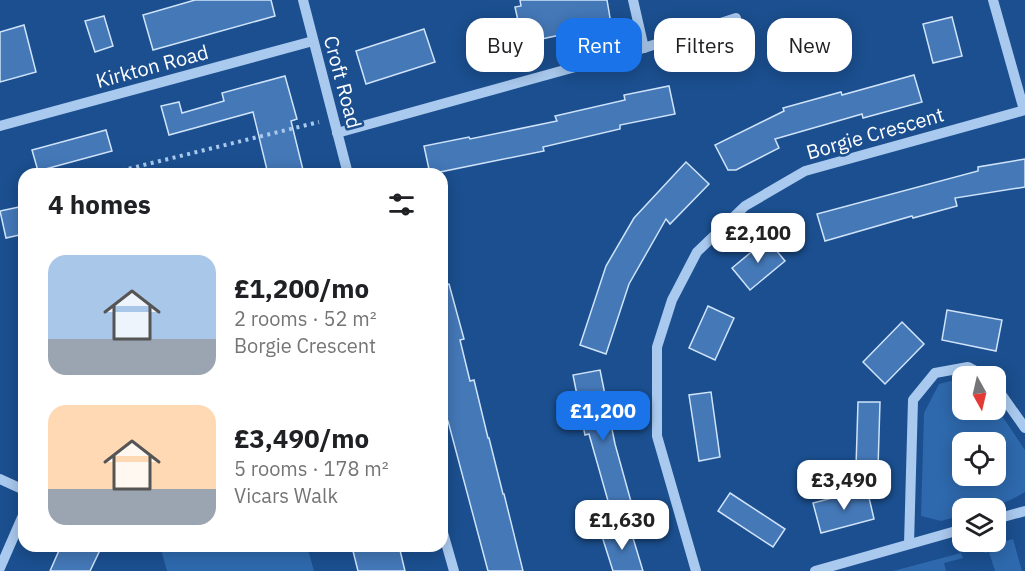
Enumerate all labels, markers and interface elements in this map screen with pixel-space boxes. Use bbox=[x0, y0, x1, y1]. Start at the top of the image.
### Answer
chip: Buy bbox=[466, 18, 544, 72]
chip: Rent bbox=[556, 18, 642, 72]
chip: Filters bbox=[654, 18, 755, 72]
chip: New bbox=[767, 18, 852, 72]
street label: Croft Road bbox=[318, 33, 368, 131]
street label: Kirkton Road bbox=[93, 38, 211, 94]
street label: Borgie Crescent bbox=[803, 100, 947, 166]
text: 4 homes bbox=[48, 187, 151, 221]
icon: filters bbox=[385, 188, 418, 221]
pin: £2,100 bbox=[709, 213, 807, 264]
text: £2,100 bbox=[725, 219, 791, 246]
text: £1,200/mo bbox=[234, 271, 369, 305]
icon: home bbox=[96, 279, 168, 351]
text: 2 rooms · 52 m² bbox=[234, 305, 377, 332]
text: Borgie Crescent bbox=[234, 332, 376, 359]
north arrow bbox=[952, 366, 1006, 420]
map controls bbox=[952, 366, 1006, 552]
pin: £1,200 bbox=[554, 391, 652, 442]
text: £1,200 bbox=[570, 397, 636, 424]
text: £3,490/mo bbox=[234, 421, 369, 455]
icon: home bbox=[96, 429, 168, 501]
button: locate bbox=[952, 432, 1006, 486]
text: 5 rooms · 178 m² bbox=[234, 455, 389, 482]
pin: £3,490 bbox=[795, 460, 893, 511]
text: £3,490 bbox=[811, 466, 877, 493]
text: Vicars Walk bbox=[234, 482, 338, 509]
button: layers bbox=[952, 498, 1006, 552]
pin: £1,630 bbox=[573, 500, 671, 551]
text: £1,630 bbox=[589, 506, 655, 533]

